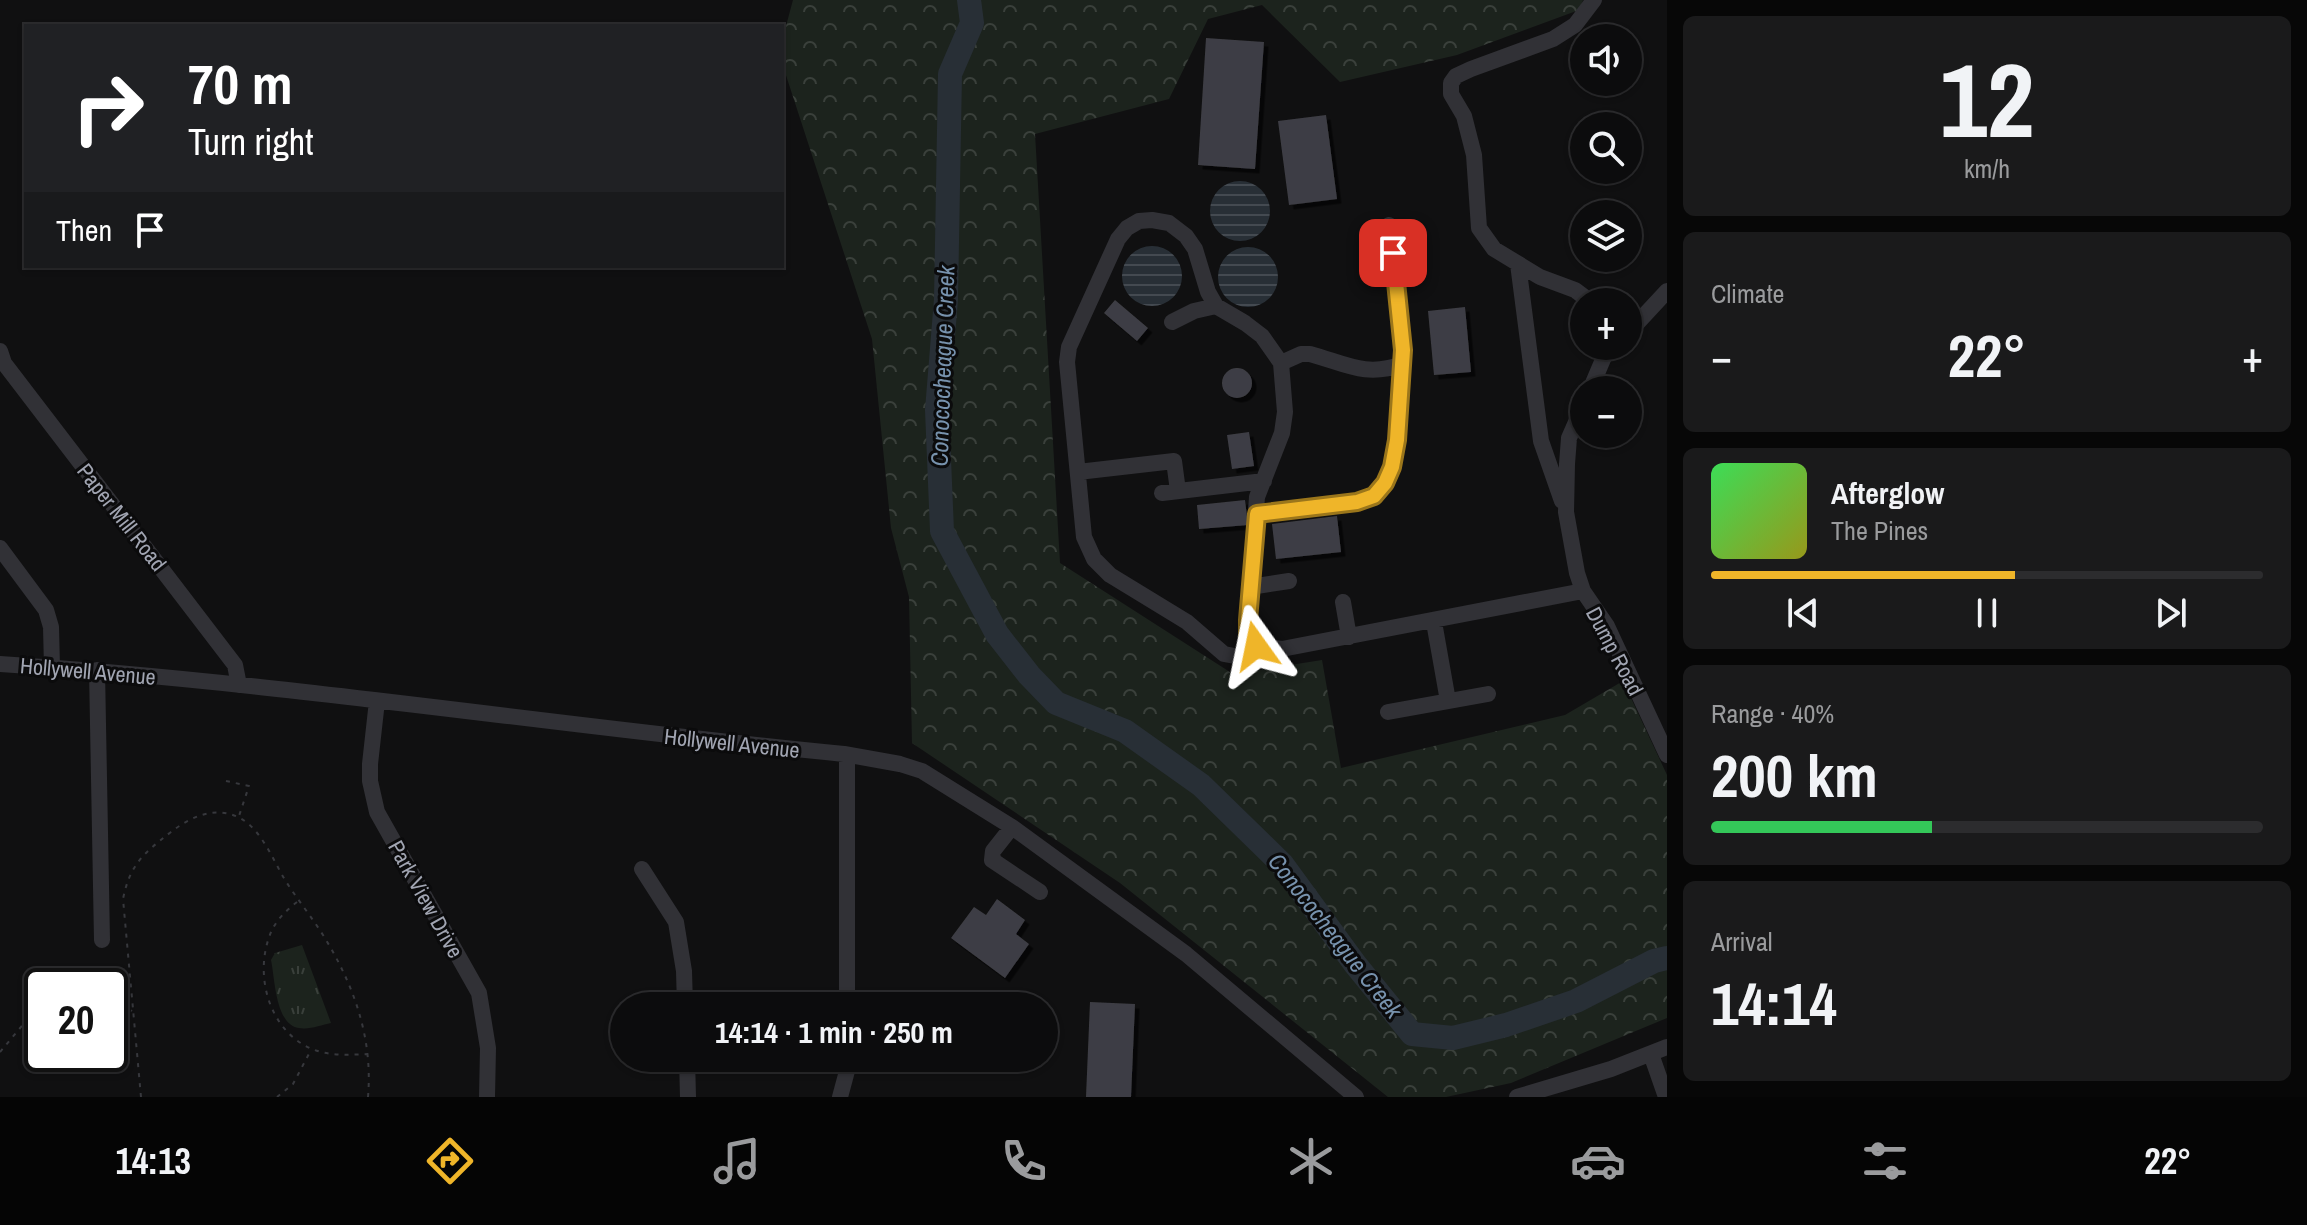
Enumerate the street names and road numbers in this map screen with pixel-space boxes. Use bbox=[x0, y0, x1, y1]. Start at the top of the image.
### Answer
street label: Paper Mill Road bbox=[70, 457, 174, 577]
street label: Dump Road bbox=[1579, 601, 1651, 701]
street label: Hollywell Avenue bbox=[19, 650, 157, 692]
street label: Hollywell Avenue bbox=[663, 721, 801, 765]
street label: Park View Drive bbox=[381, 835, 471, 963]

